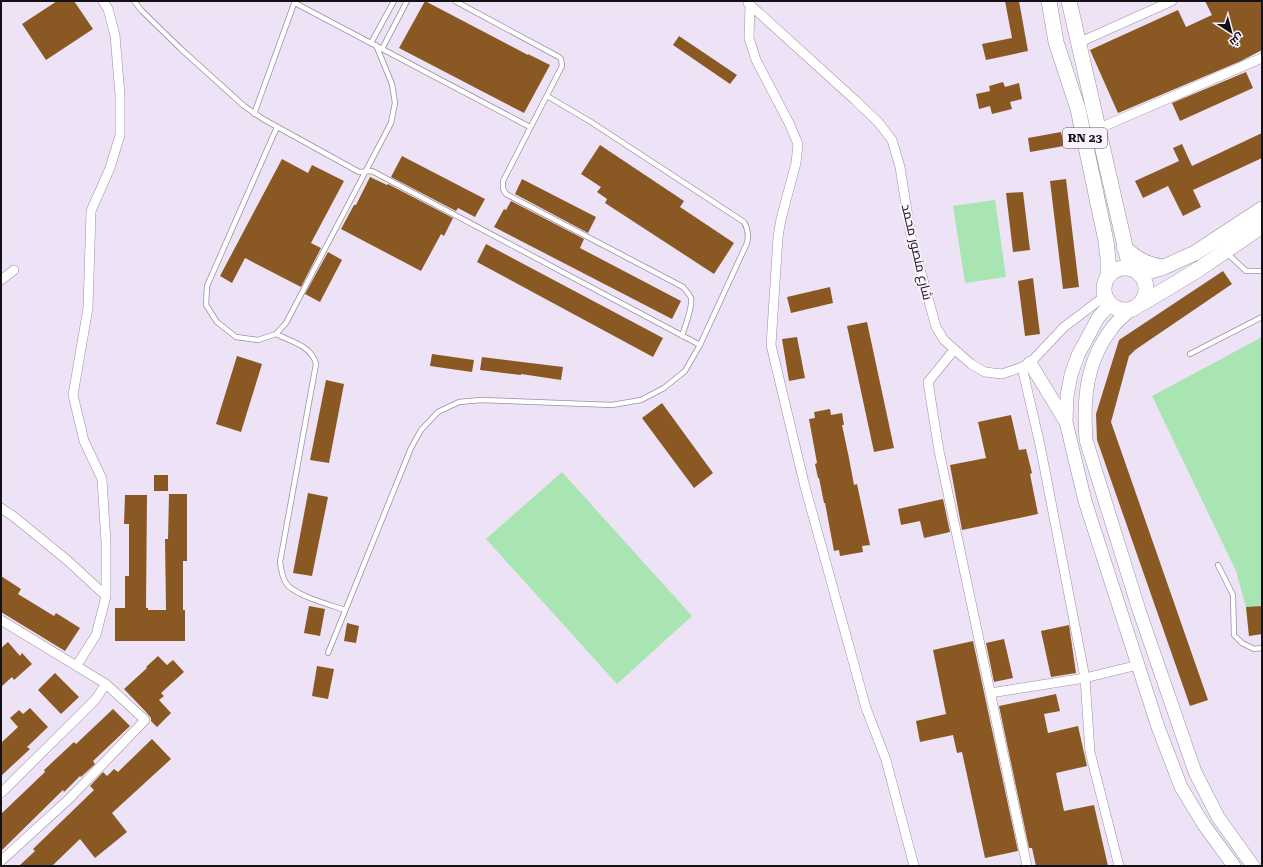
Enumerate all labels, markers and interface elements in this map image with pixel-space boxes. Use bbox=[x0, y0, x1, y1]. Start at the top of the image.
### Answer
north arrow bbox=[1211, 12, 1251, 52]
text: ش bbox=[1227, 30, 1246, 49]
road number: RN 23 bbox=[1063, 128, 1107, 148]
street label: شارع منصور محمد bbox=[898, 203, 935, 302]

